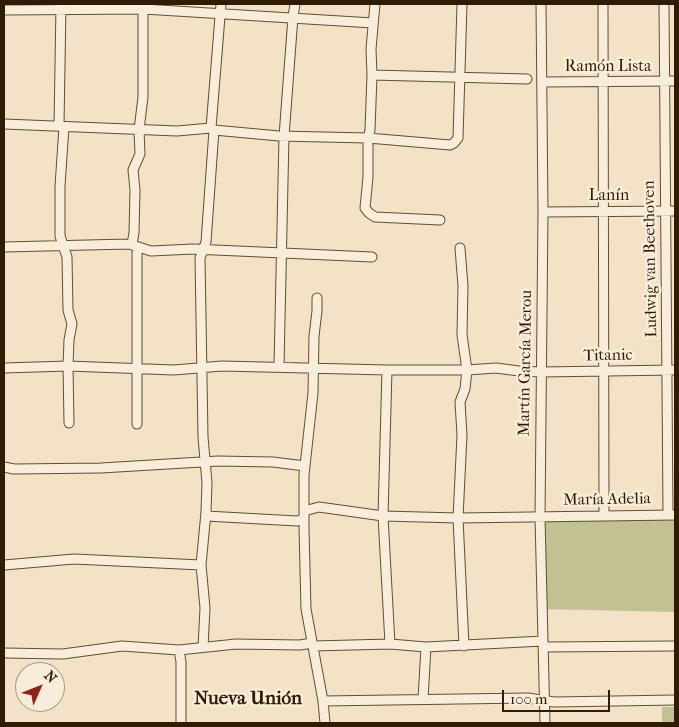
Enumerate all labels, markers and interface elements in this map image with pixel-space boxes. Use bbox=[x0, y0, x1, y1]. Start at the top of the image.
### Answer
street label: Ramón Lista bbox=[565, 57, 651, 77]
street label: Ludwig van Beethoven bbox=[640, 180, 662, 338]
street label: Lanín bbox=[589, 186, 629, 206]
street label: Martín García Merou bbox=[515, 290, 537, 436]
street label: Titanic bbox=[583, 346, 633, 366]
street label: María Adelia bbox=[563, 490, 651, 510]
north arrow bbox=[15, 662, 65, 712]
text: N bbox=[41, 667, 60, 687]
scale bar bbox=[504, 680, 612, 712]
district label: Nueva Unión bbox=[194, 688, 302, 710]
text: 100 m bbox=[510, 690, 548, 708]

